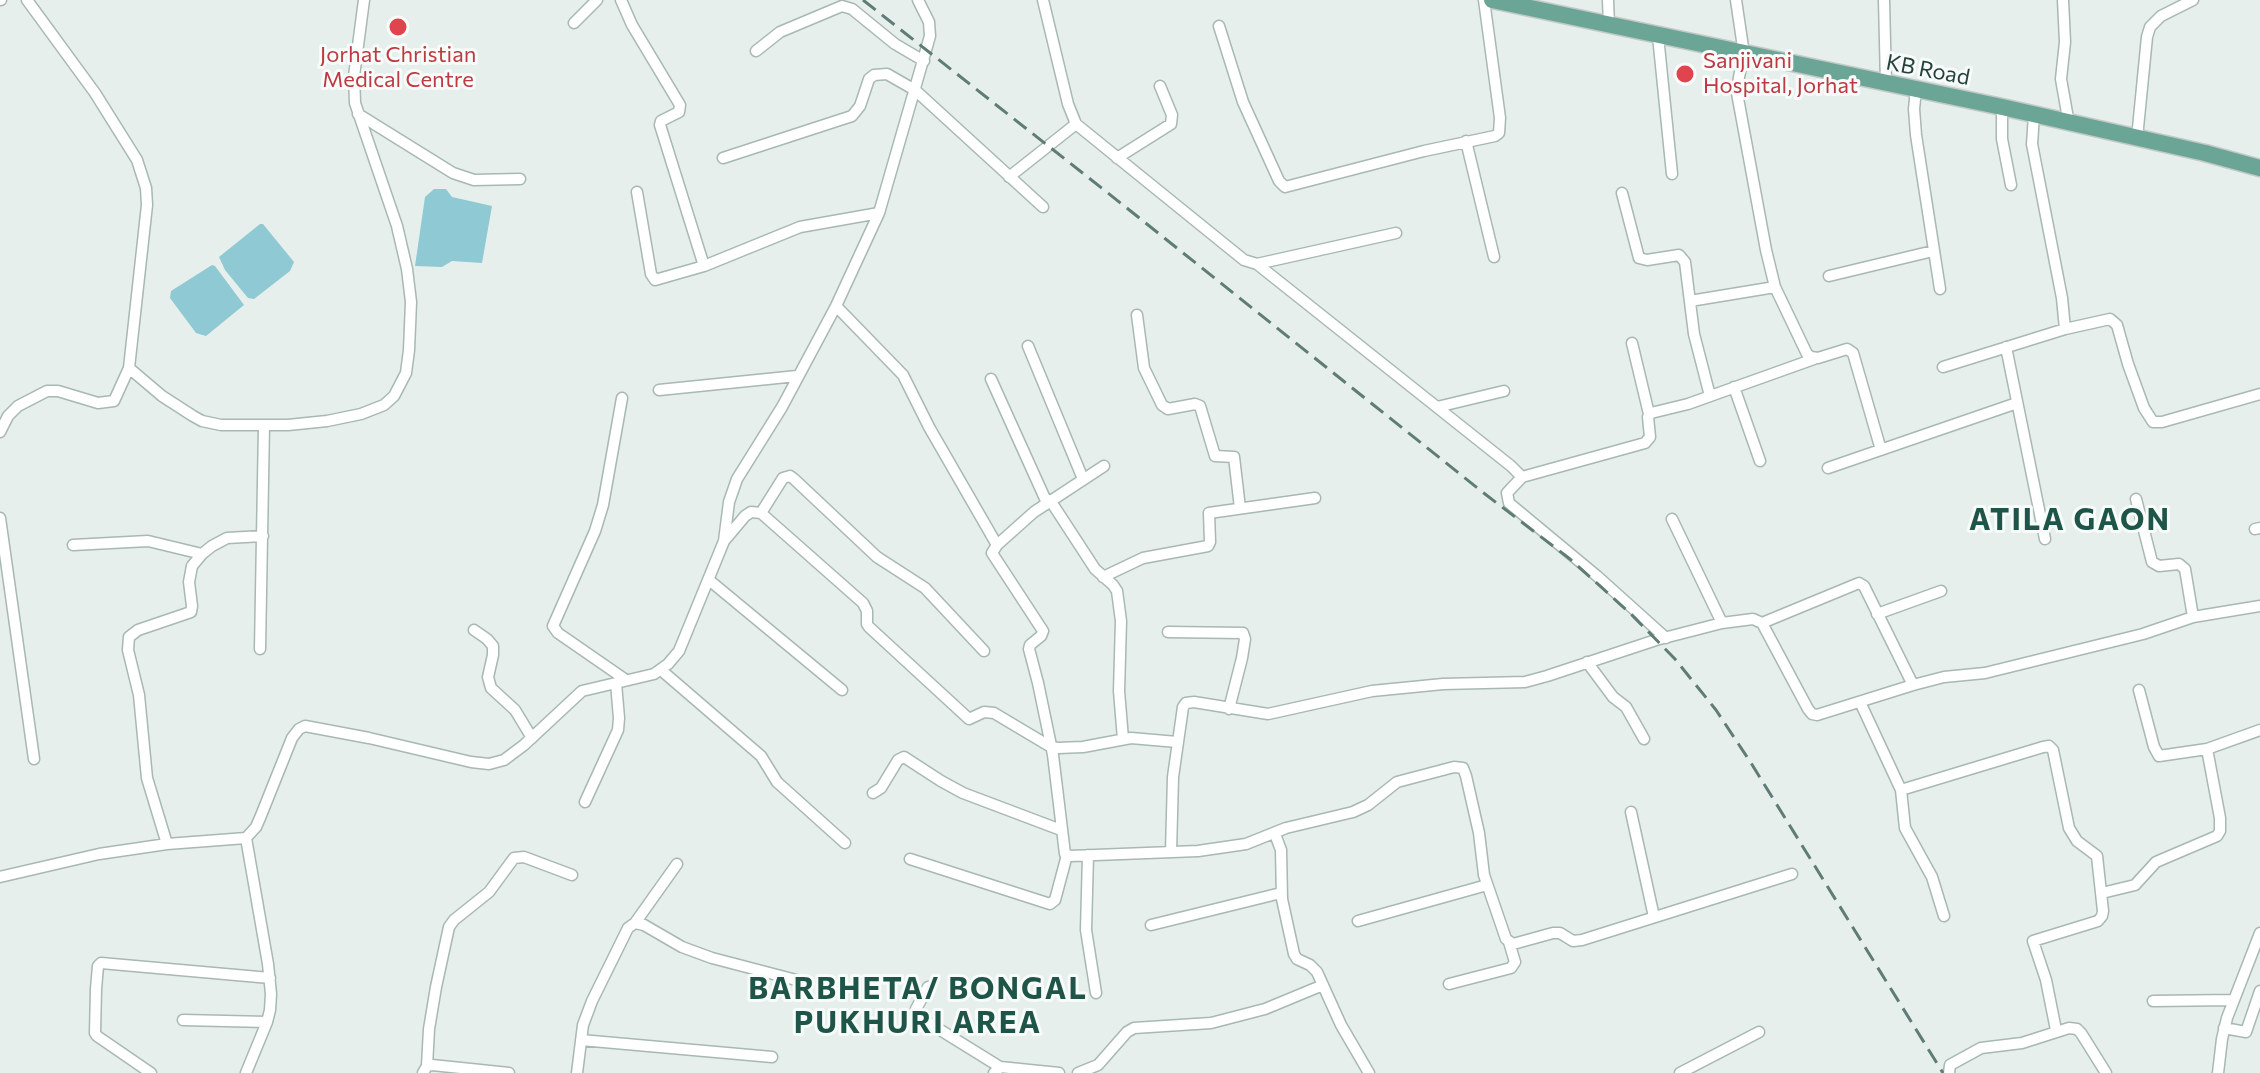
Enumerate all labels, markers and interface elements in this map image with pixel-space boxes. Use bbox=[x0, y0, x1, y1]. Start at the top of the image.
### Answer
marker: Jorhat Christian Medical Centre bbox=[387, 16, 409, 38]
place label: Jorhat Christian Medical Centre bbox=[320, 42, 476, 94]
place label: Sanjivani Hospital, Jorhat bbox=[1703, 48, 1858, 100]
street label: KB Road bbox=[1884, 49, 1972, 91]
marker: Sanjivani Hospital, Jorhat bbox=[1674, 63, 1696, 85]
district label: ATILA GAON bbox=[1969, 502, 2171, 538]
district label: BARBHETA/ BONGAL PUKHURI AREA bbox=[748, 971, 1088, 1042]

